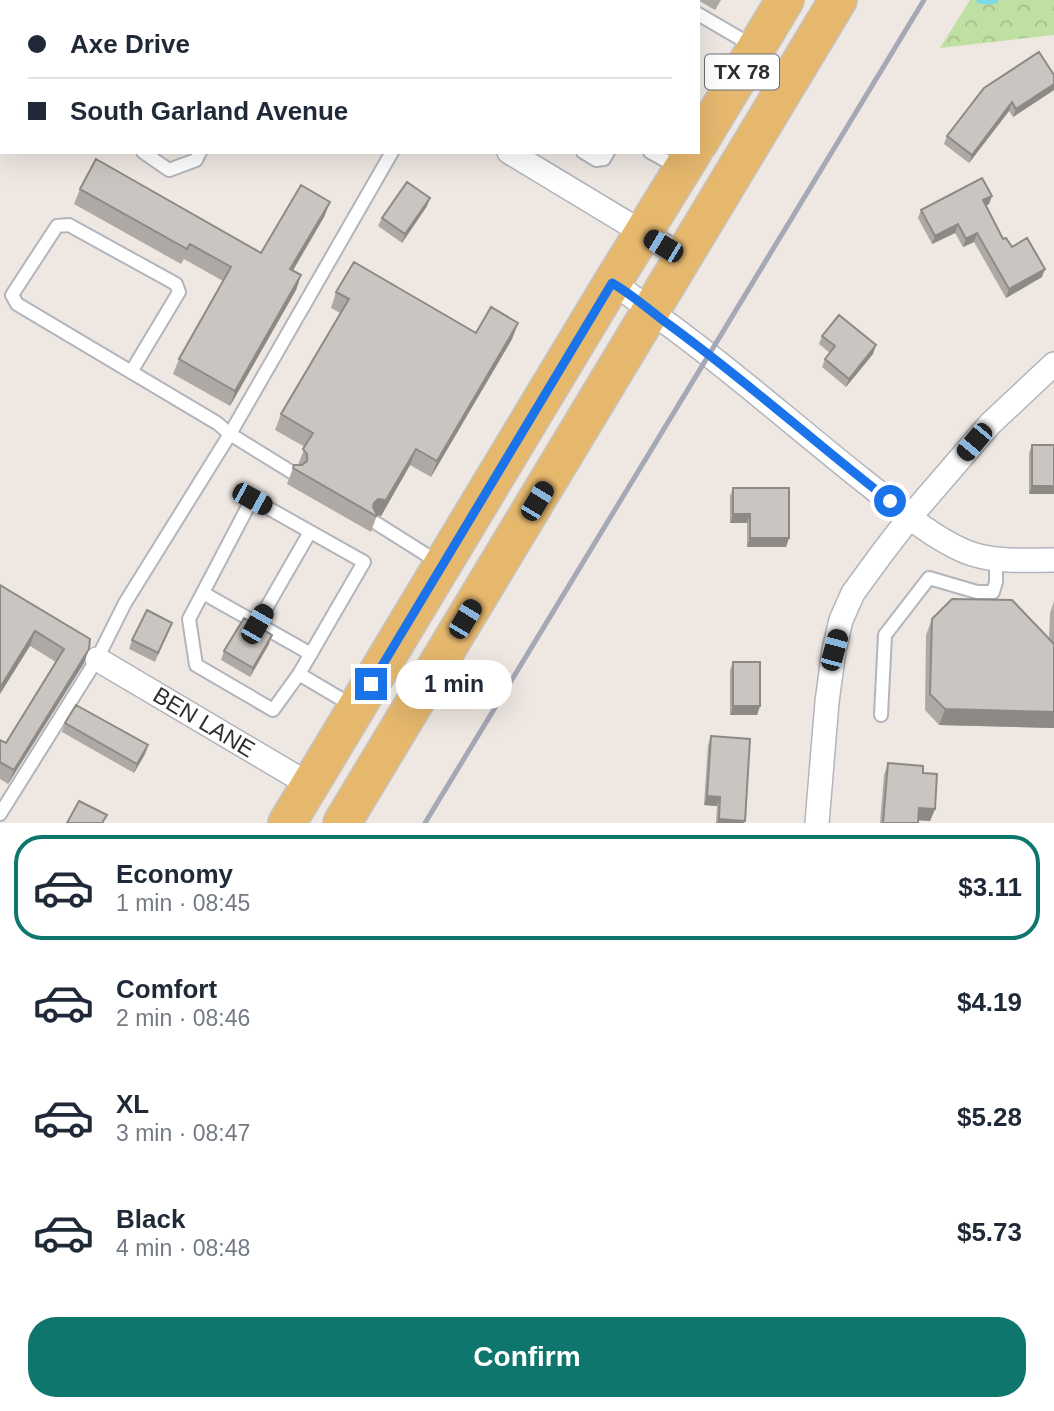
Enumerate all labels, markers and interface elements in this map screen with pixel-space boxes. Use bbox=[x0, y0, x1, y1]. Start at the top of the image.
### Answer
text: Axe Drive bbox=[70, 29, 190, 59]
road number: TX 78 bbox=[705, 55, 779, 90]
text: South Garland Avenue bbox=[70, 96, 348, 126]
car bbox=[640, 226, 687, 266]
car bbox=[953, 419, 996, 465]
car bbox=[518, 478, 557, 524]
car bbox=[229, 480, 276, 518]
route start bbox=[874, 485, 906, 517]
car bbox=[446, 596, 485, 642]
car bbox=[238, 601, 277, 647]
car bbox=[819, 627, 850, 673]
callout: 1 min bbox=[396, 660, 511, 708]
route end bbox=[355, 668, 387, 700]
text: 1 min bbox=[424, 671, 484, 697]
street label: BEN LANE bbox=[149, 682, 259, 762]
icon: car bbox=[32, 856, 95, 919]
text: Economy bbox=[116, 859, 233, 889]
text: $3.11 bbox=[958, 872, 1022, 902]
text: 1 min · 08:45 bbox=[116, 890, 250, 916]
icon: car bbox=[32, 971, 95, 1034]
text: Comfort bbox=[116, 974, 217, 1004]
text: $4.19 bbox=[957, 987, 1022, 1017]
text: 2 min · 08:46 bbox=[116, 1005, 250, 1031]
icon: car bbox=[32, 1086, 95, 1149]
text: XL bbox=[116, 1089, 149, 1119]
text: $5.28 bbox=[957, 1102, 1022, 1132]
text: 3 min · 08:47 bbox=[116, 1120, 250, 1146]
icon: car bbox=[32, 1201, 95, 1264]
text: Black bbox=[116, 1204, 185, 1234]
text: $5.73 bbox=[957, 1217, 1022, 1247]
text: 4 min · 08:48 bbox=[116, 1235, 250, 1261]
button: Confirm bbox=[28, 1317, 1026, 1397]

